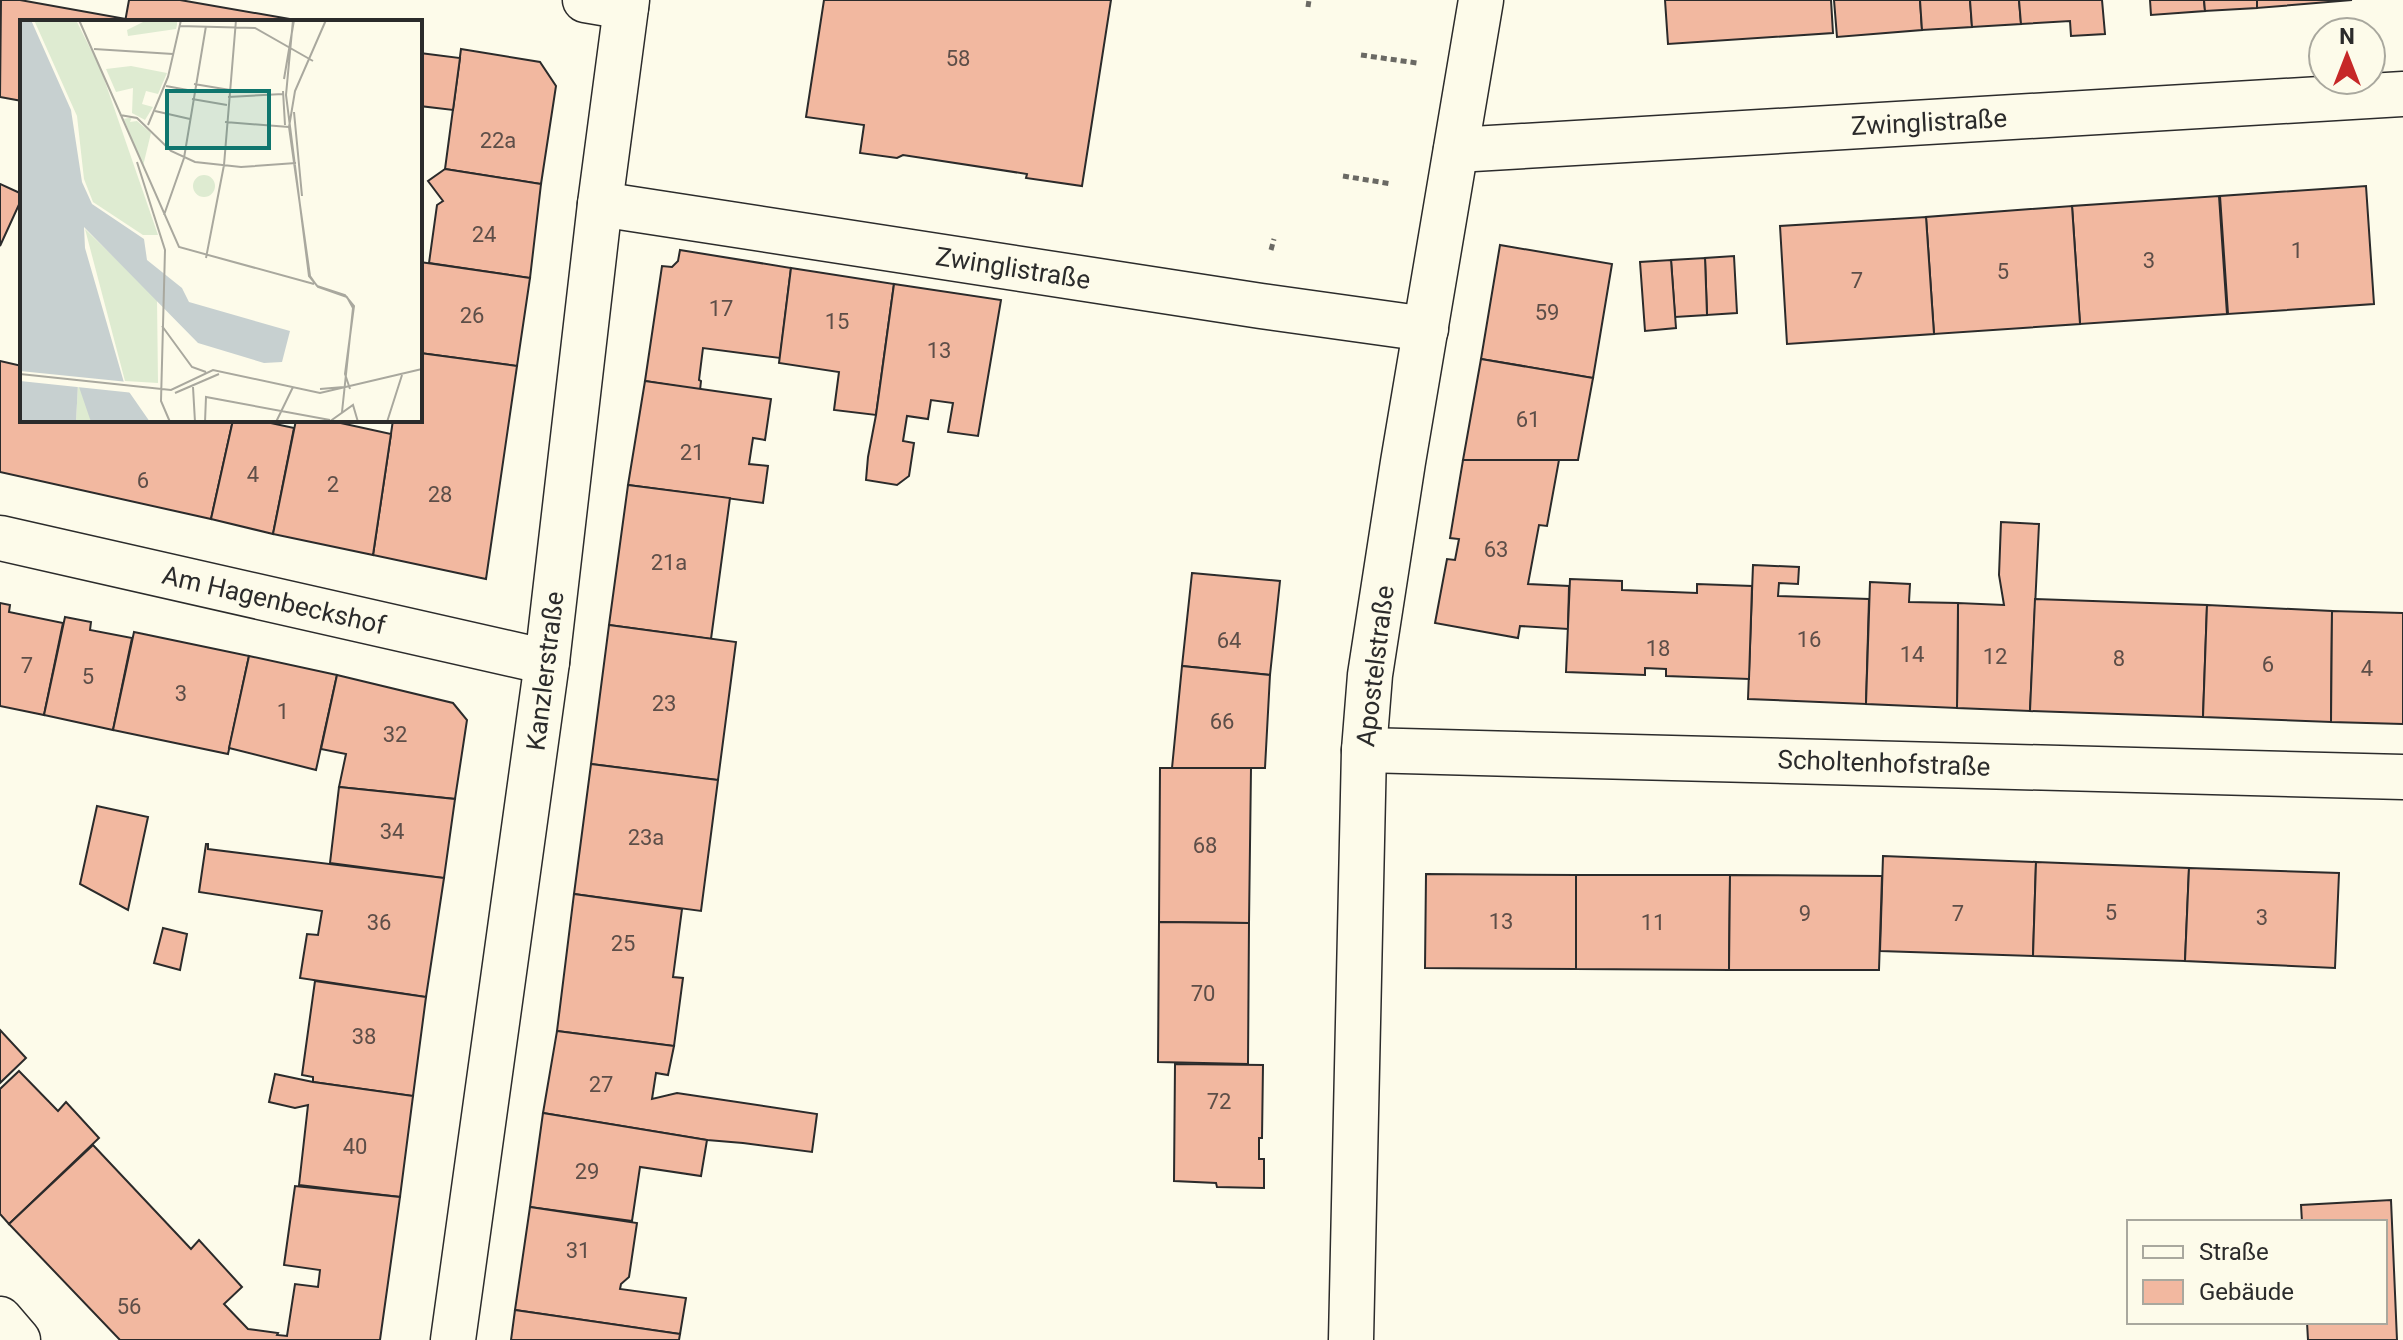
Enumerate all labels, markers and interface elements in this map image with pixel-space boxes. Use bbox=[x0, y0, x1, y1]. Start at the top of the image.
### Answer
north arrow bbox=[2307, 16, 2387, 96]
inset map bbox=[20, 20, 422, 422]
text: N bbox=[2339, 24, 2355, 49]
house number: 58 bbox=[946, 46, 970, 71]
street label: Zwinglistraße bbox=[1850, 103, 2008, 141]
house number: 22a bbox=[480, 128, 516, 153]
house number: 24 bbox=[472, 222, 496, 247]
house number: 1 bbox=[2291, 238, 2303, 263]
street label: Zwinglistraße bbox=[933, 241, 1093, 295]
house number: 3 bbox=[2143, 248, 2155, 273]
house number: 5 bbox=[1997, 259, 2009, 284]
house number: 7 bbox=[1851, 268, 1863, 293]
house number: 17 bbox=[709, 296, 733, 321]
house number: 59 bbox=[1535, 300, 1559, 325]
house number: 26 bbox=[460, 303, 484, 328]
house number: 15 bbox=[825, 309, 849, 334]
house number: 13 bbox=[927, 338, 951, 363]
house number: 61 bbox=[1516, 407, 1540, 432]
house number: 21 bbox=[680, 440, 704, 465]
house number: 4 bbox=[247, 462, 259, 487]
house number: 6 bbox=[137, 468, 149, 493]
house number: 2 bbox=[327, 472, 339, 497]
house number: 28 bbox=[428, 482, 452, 507]
house number: 63 bbox=[1484, 537, 1508, 562]
house number: 21a bbox=[651, 550, 687, 575]
street label: Am Hagenbeckshof bbox=[159, 560, 390, 641]
street label: Apostelstraße bbox=[1350, 584, 1400, 748]
street label: Kanzlerstraße bbox=[520, 590, 570, 752]
house number: 16 bbox=[1797, 627, 1821, 652]
house number: 64 bbox=[1217, 628, 1241, 653]
house number: 18 bbox=[1646, 636, 1670, 661]
house number: 14 bbox=[1900, 642, 1924, 667]
house number: 12 bbox=[1983, 644, 2007, 669]
house number: 8 bbox=[2113, 646, 2125, 671]
house number: 6 bbox=[2262, 652, 2274, 677]
house number: 7 bbox=[21, 653, 33, 678]
house number: 4 bbox=[2361, 656, 2373, 681]
house number: 5 bbox=[82, 664, 94, 689]
house number: 3 bbox=[175, 681, 187, 706]
house number: 23 bbox=[652, 691, 676, 716]
house number: 1 bbox=[277, 699, 289, 724]
house number: 66 bbox=[1210, 709, 1234, 734]
house number: 32 bbox=[383, 722, 407, 747]
street label: Scholtenhofstraße bbox=[1777, 744, 1991, 782]
house number: 34 bbox=[380, 819, 404, 844]
house number: 23a bbox=[628, 825, 664, 850]
house number: 68 bbox=[1193, 833, 1217, 858]
house number: 5 bbox=[2105, 900, 2117, 925]
house number: 9 bbox=[1799, 901, 1811, 926]
house number: 7 bbox=[1952, 901, 1964, 926]
house number: 3 bbox=[2256, 905, 2268, 930]
house number: 13 bbox=[1489, 909, 1513, 934]
house number: 36 bbox=[367, 910, 391, 935]
house number: 11 bbox=[1641, 910, 1665, 935]
house number: 25 bbox=[611, 931, 635, 956]
house number: 70 bbox=[1191, 981, 1215, 1006]
house number: 38 bbox=[352, 1024, 376, 1049]
house number: 27 bbox=[589, 1072, 613, 1097]
house number: 72 bbox=[1207, 1089, 1231, 1114]
house number: 40 bbox=[343, 1134, 367, 1159]
house number: 29 bbox=[575, 1159, 599, 1184]
legend bbox=[2127, 1220, 2387, 1324]
house number: 31 bbox=[566, 1238, 590, 1263]
text: Straße bbox=[2199, 1238, 2269, 1266]
text: Gebäude bbox=[2199, 1278, 2294, 1306]
house number: 56 bbox=[117, 1294, 141, 1319]

